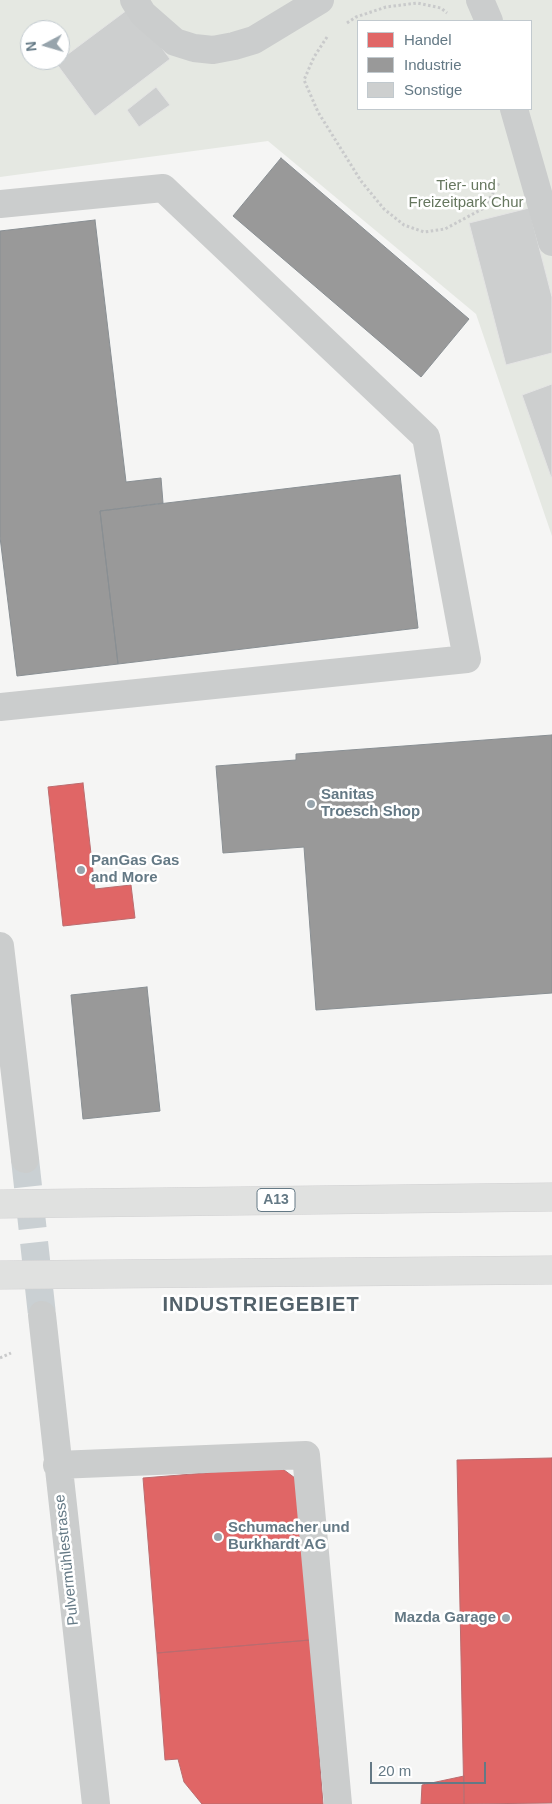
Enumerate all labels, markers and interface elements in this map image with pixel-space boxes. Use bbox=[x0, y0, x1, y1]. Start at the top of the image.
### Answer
north arrow bbox=[20, 20, 70, 70]
legend bbox=[357, 20, 532, 110]
text: Handel bbox=[404, 31, 452, 48]
text: N bbox=[23, 41, 40, 52]
text: Industrie bbox=[404, 56, 462, 73]
text: Sonstige bbox=[404, 81, 462, 98]
park label: Tier- und Freizeitpark Chur bbox=[408, 177, 524, 212]
place label: Sanitas Troesch Shop bbox=[321, 786, 420, 821]
marker: Sanitas Troesch Shop bbox=[305, 798, 317, 810]
place label: PanGas Gas and More bbox=[91, 852, 179, 887]
marker: PanGas Gas and More bbox=[75, 864, 87, 876]
road number: A13 bbox=[257, 1188, 295, 1212]
district label: INDUSTRIEGEBIET bbox=[161, 1293, 361, 1317]
street label: Pulvermühlestrasse bbox=[51, 1494, 83, 1626]
place label: Schumacher und Burkhardt AG bbox=[228, 1519, 350, 1554]
marker: Schumacher und Burkhardt AG bbox=[212, 1531, 224, 1543]
place label: Mazda Garage bbox=[394, 1609, 496, 1627]
marker: Mazda Garage bbox=[500, 1612, 512, 1624]
scale bar bbox=[372, 1752, 488, 1784]
text: 20 m bbox=[378, 1762, 411, 1779]

